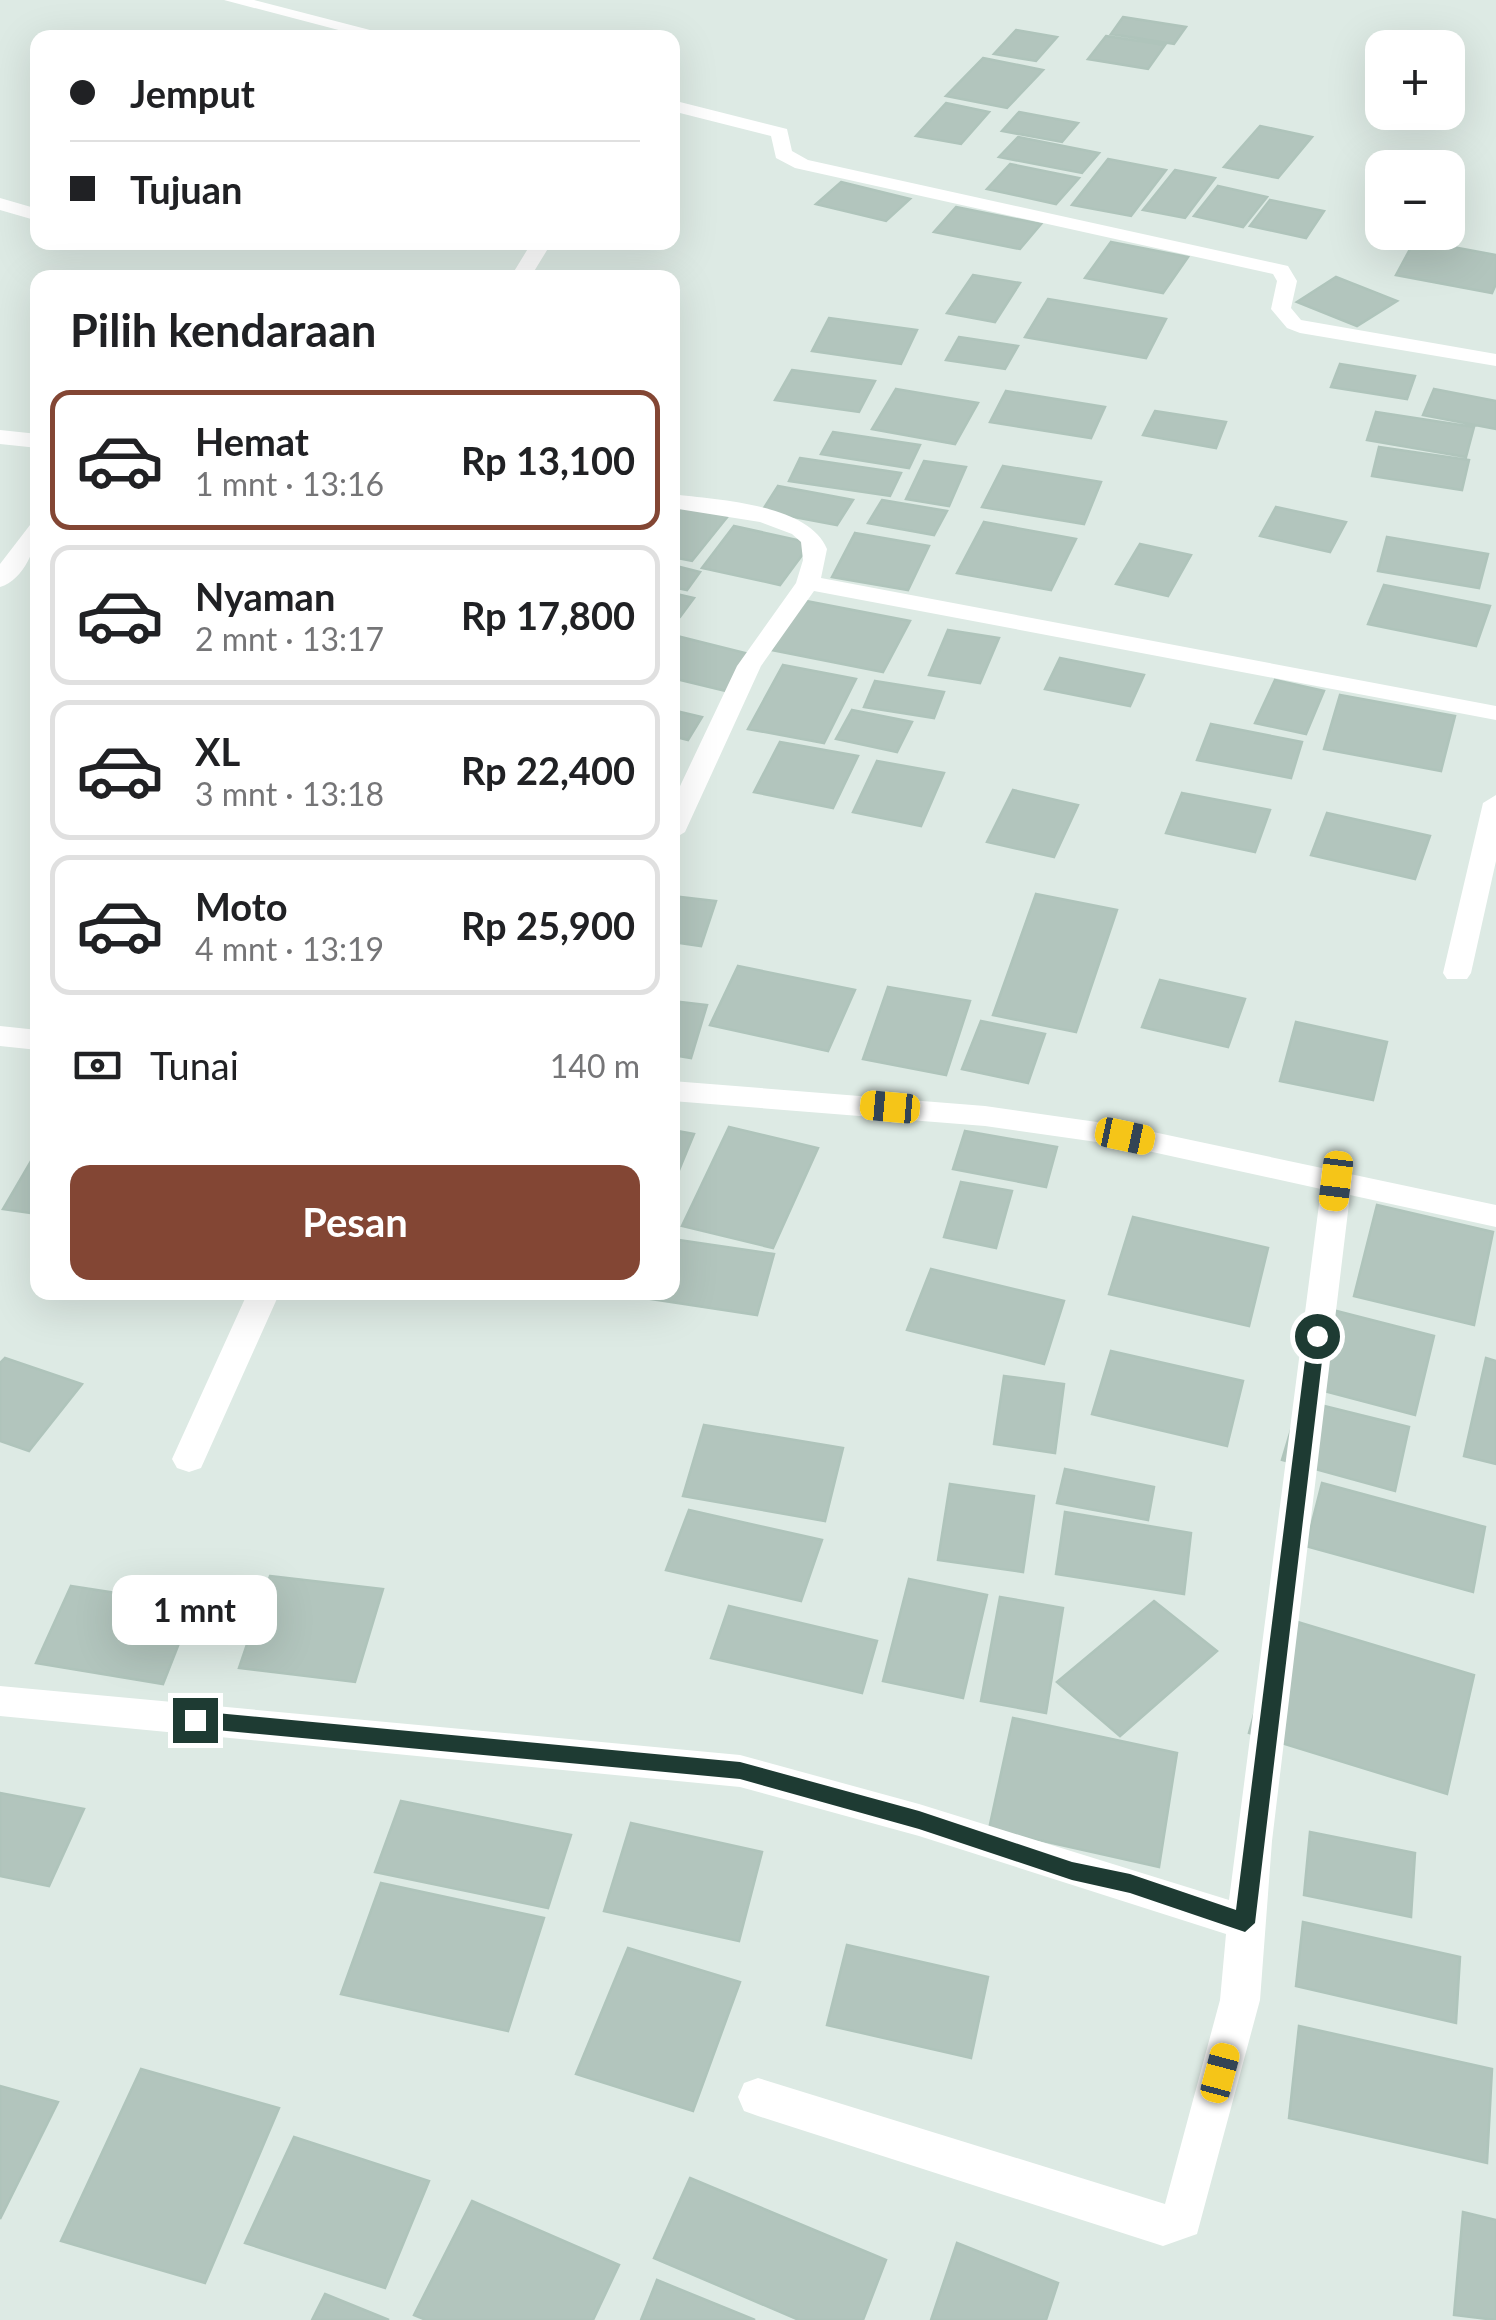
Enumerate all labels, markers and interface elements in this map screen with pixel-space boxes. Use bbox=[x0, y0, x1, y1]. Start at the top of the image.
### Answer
map controls bbox=[1365, 30, 1465, 250]
button: + bbox=[1365, 30, 1465, 130]
text: Jemput bbox=[130, 70, 255, 116]
button: − bbox=[1365, 150, 1465, 250]
text: Tujuan bbox=[130, 166, 243, 212]
text: Pilih kendaraan bbox=[70, 303, 376, 357]
icon: car bbox=[75, 415, 165, 505]
text: Hemat bbox=[195, 418, 309, 464]
text: Rp 13,100 bbox=[461, 437, 635, 483]
text: 1 mnt · 13:16 bbox=[195, 464, 384, 503]
icon: car bbox=[75, 570, 165, 660]
text: Nyaman bbox=[195, 573, 335, 619]
text: Rp 17,800 bbox=[461, 592, 635, 638]
text: 2 mnt · 13:17 bbox=[195, 619, 384, 658]
icon: car bbox=[75, 725, 165, 815]
text: XL bbox=[195, 728, 240, 774]
text: Rp 22,400 bbox=[461, 747, 635, 793]
text: 3 mnt · 13:18 bbox=[195, 774, 384, 813]
icon: car bbox=[75, 880, 165, 970]
text: Moto bbox=[195, 883, 288, 929]
text: Rp 25,900 bbox=[461, 902, 635, 948]
text: 4 mnt · 13:19 bbox=[195, 929, 384, 968]
icon: cash bbox=[70, 1038, 125, 1093]
text: Tunai bbox=[150, 1042, 239, 1088]
text: 140 m bbox=[550, 1046, 640, 1085]
car bbox=[859, 1089, 921, 1125]
car bbox=[1093, 1115, 1157, 1157]
car bbox=[1317, 1149, 1355, 1213]
button: Pesan bbox=[70, 1165, 640, 1280]
route start bbox=[1295, 1314, 1340, 1359]
callout: 1 mnt bbox=[112, 1575, 278, 1645]
text: 1 mnt bbox=[153, 1590, 236, 1629]
route end bbox=[173, 1698, 218, 1743]
car bbox=[1198, 2040, 1242, 2106]

